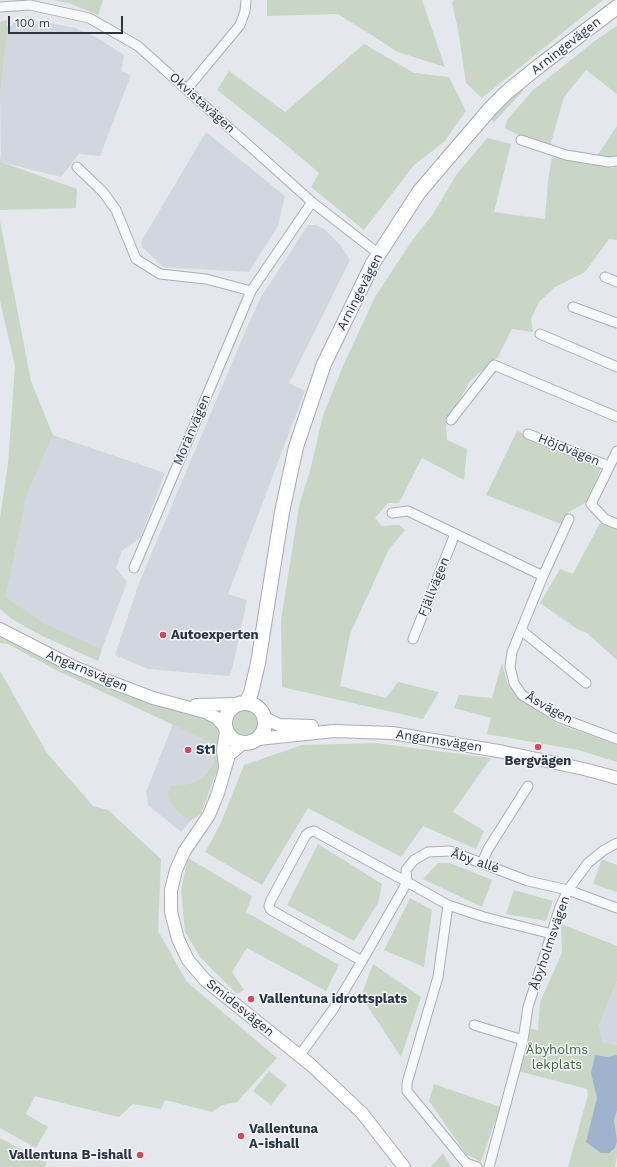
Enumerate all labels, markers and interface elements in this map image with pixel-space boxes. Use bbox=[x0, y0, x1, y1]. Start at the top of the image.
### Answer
scale bar bbox=[10, 8, 125, 34]
street label: Arningevägen bbox=[528, 14, 604, 78]
text: 100 m bbox=[15, 16, 50, 30]
street label: Okvistavägen bbox=[166, 69, 238, 137]
street label: Arningevägen bbox=[334, 251, 386, 333]
street label: Moränvägen bbox=[170, 392, 214, 468]
street label: Höjdvägen bbox=[536, 431, 602, 469]
street label: Fjällvägen bbox=[415, 555, 453, 619]
place label: Autoexperten bbox=[171, 627, 258, 643]
marker: Autoexperten bbox=[158, 630, 168, 640]
street label: Angarnsvägen bbox=[44, 647, 130, 695]
street label: Åsvägen bbox=[523, 689, 575, 727]
street label: Angarnsvägen bbox=[395, 726, 483, 756]
place label: St1 bbox=[196, 742, 216, 758]
marker: Bergvägen bbox=[533, 742, 543, 752]
marker: St1 bbox=[183, 745, 193, 755]
place label: Bergvägen bbox=[505, 753, 571, 769]
street label: Åby allé bbox=[449, 845, 501, 877]
street label: Åbyholmsvägen bbox=[527, 894, 573, 992]
street label: Smidesvägen bbox=[203, 976, 277, 1040]
place label: Vallentuna idrottsplats bbox=[259, 991, 407, 1007]
marker: Vallentuna idrottsplats bbox=[246, 994, 256, 1004]
park label: Åbyholms lekplats bbox=[526, 1042, 588, 1073]
place label: Vallentuna A-ishall bbox=[249, 1121, 318, 1152]
marker: Vallentuna A-ishall bbox=[236, 1131, 246, 1141]
place label: Vallentuna B-ishall bbox=[9, 1147, 132, 1163]
marker: Vallentuna B-ishall bbox=[135, 1150, 145, 1160]

